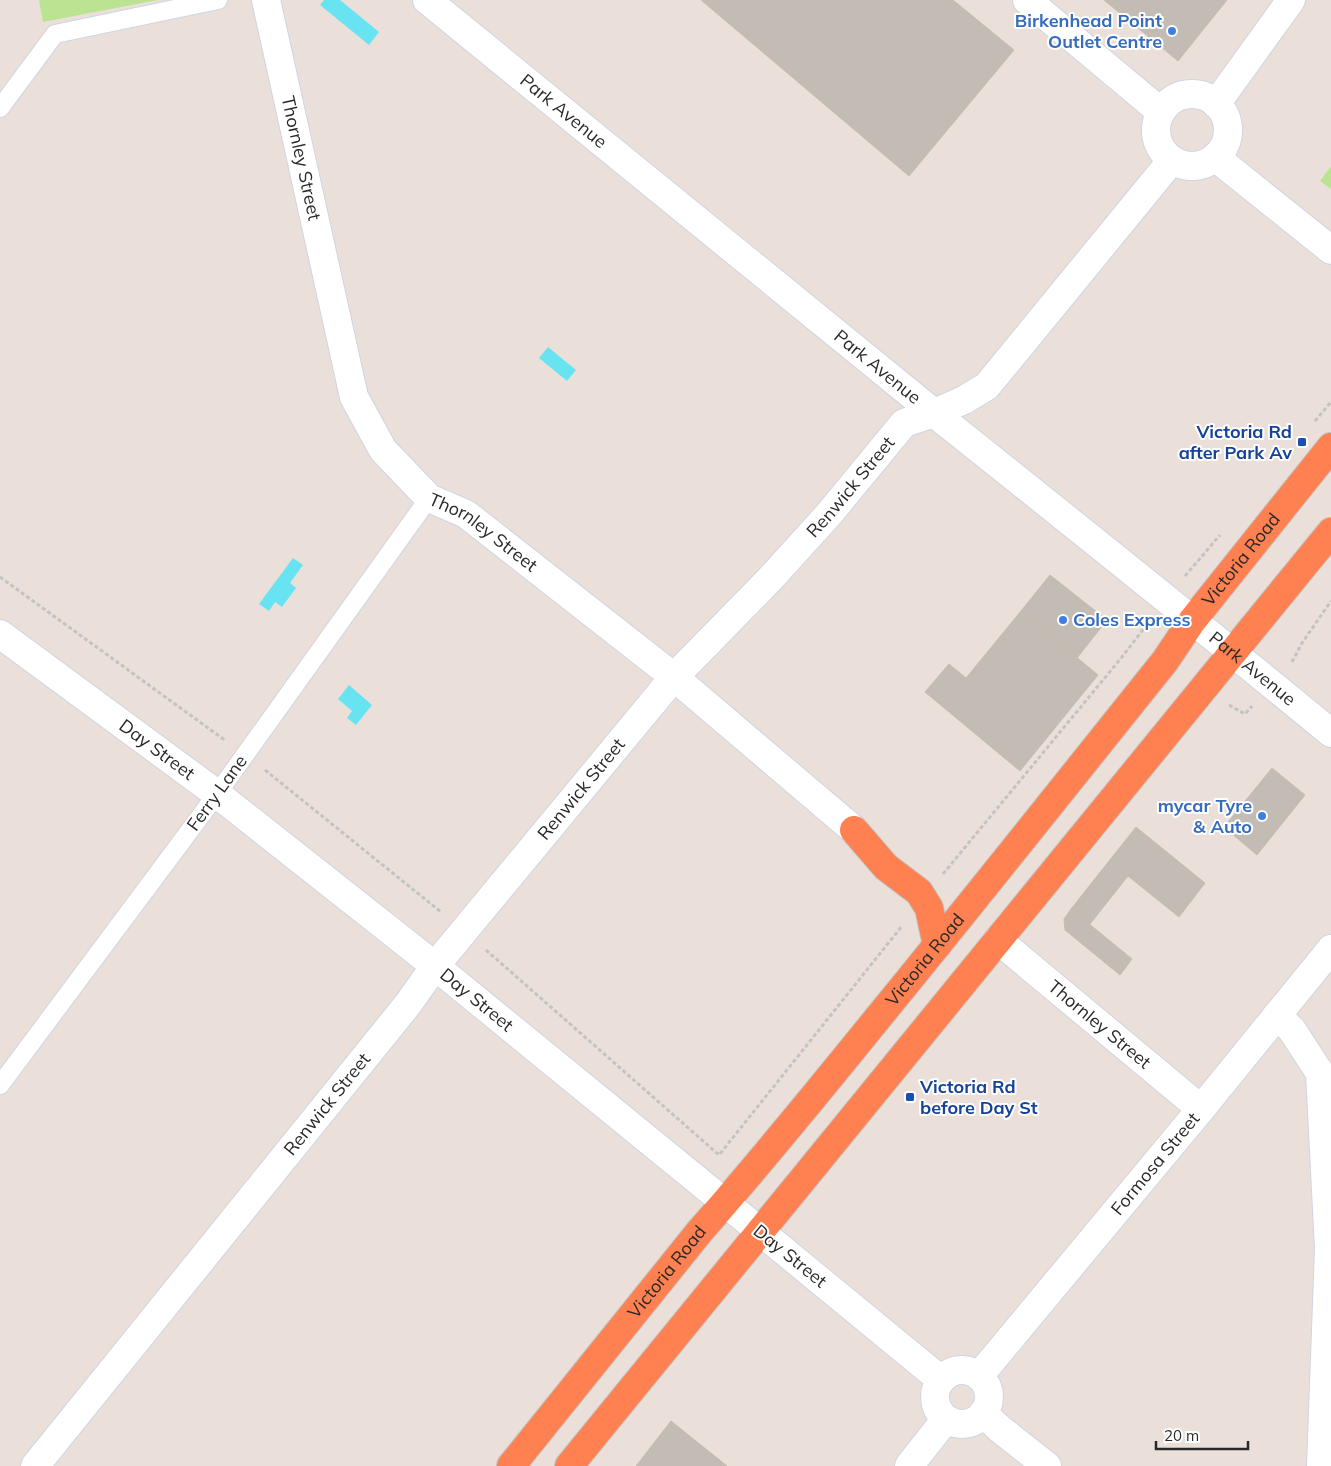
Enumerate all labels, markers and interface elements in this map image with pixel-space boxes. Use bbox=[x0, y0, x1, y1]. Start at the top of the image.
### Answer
place label: Birkenhead Point Outlet Centre bbox=[1015, 9, 1162, 53]
marker: Birkenhead Point Outlet Centre bbox=[1166, 25, 1178, 37]
street label: Park Avenue bbox=[516, 69, 612, 153]
street label: Thornley Street bbox=[277, 94, 327, 222]
street label: Park Avenue bbox=[830, 324, 926, 409]
place label: Victoria Rd after Park Av bbox=[1179, 420, 1292, 464]
street label: Renwick Street bbox=[801, 431, 899, 542]
marker: Victoria Rd after Park Av bbox=[1296, 436, 1308, 448]
street label: Thornley Street bbox=[426, 487, 542, 577]
street label: Victoria Road bbox=[1196, 508, 1285, 611]
place label: Coles Express bbox=[1073, 608, 1190, 631]
marker: Coles Express bbox=[1057, 614, 1069, 626]
street label: Park Avenue bbox=[1205, 626, 1301, 710]
street label: Day Street bbox=[115, 714, 200, 785]
street label: Renwick Street bbox=[532, 733, 630, 844]
street label: Ferry Lane bbox=[181, 750, 252, 835]
place label: mycar Tyre & Auto bbox=[1158, 794, 1252, 838]
marker: mycar Tyre & Auto bbox=[1256, 810, 1268, 822]
street label: Victoria Road bbox=[880, 908, 969, 1011]
street label: Day Street bbox=[435, 963, 518, 1036]
street label: Thornley Street bbox=[1044, 975, 1156, 1074]
street label: Renwick Street bbox=[278, 1048, 375, 1160]
place label: Victoria Rd before Day St bbox=[919, 1075, 1038, 1119]
marker: Victoria Rd before Day St bbox=[904, 1091, 916, 1103]
street label: Formosa Street bbox=[1106, 1107, 1205, 1220]
street label: Day Street bbox=[749, 1219, 832, 1292]
street label: Victoria Road bbox=[622, 1220, 711, 1323]
scale bar bbox=[1156, 1418, 1248, 1450]
text: 20 m bbox=[1164, 1426, 1199, 1445]

